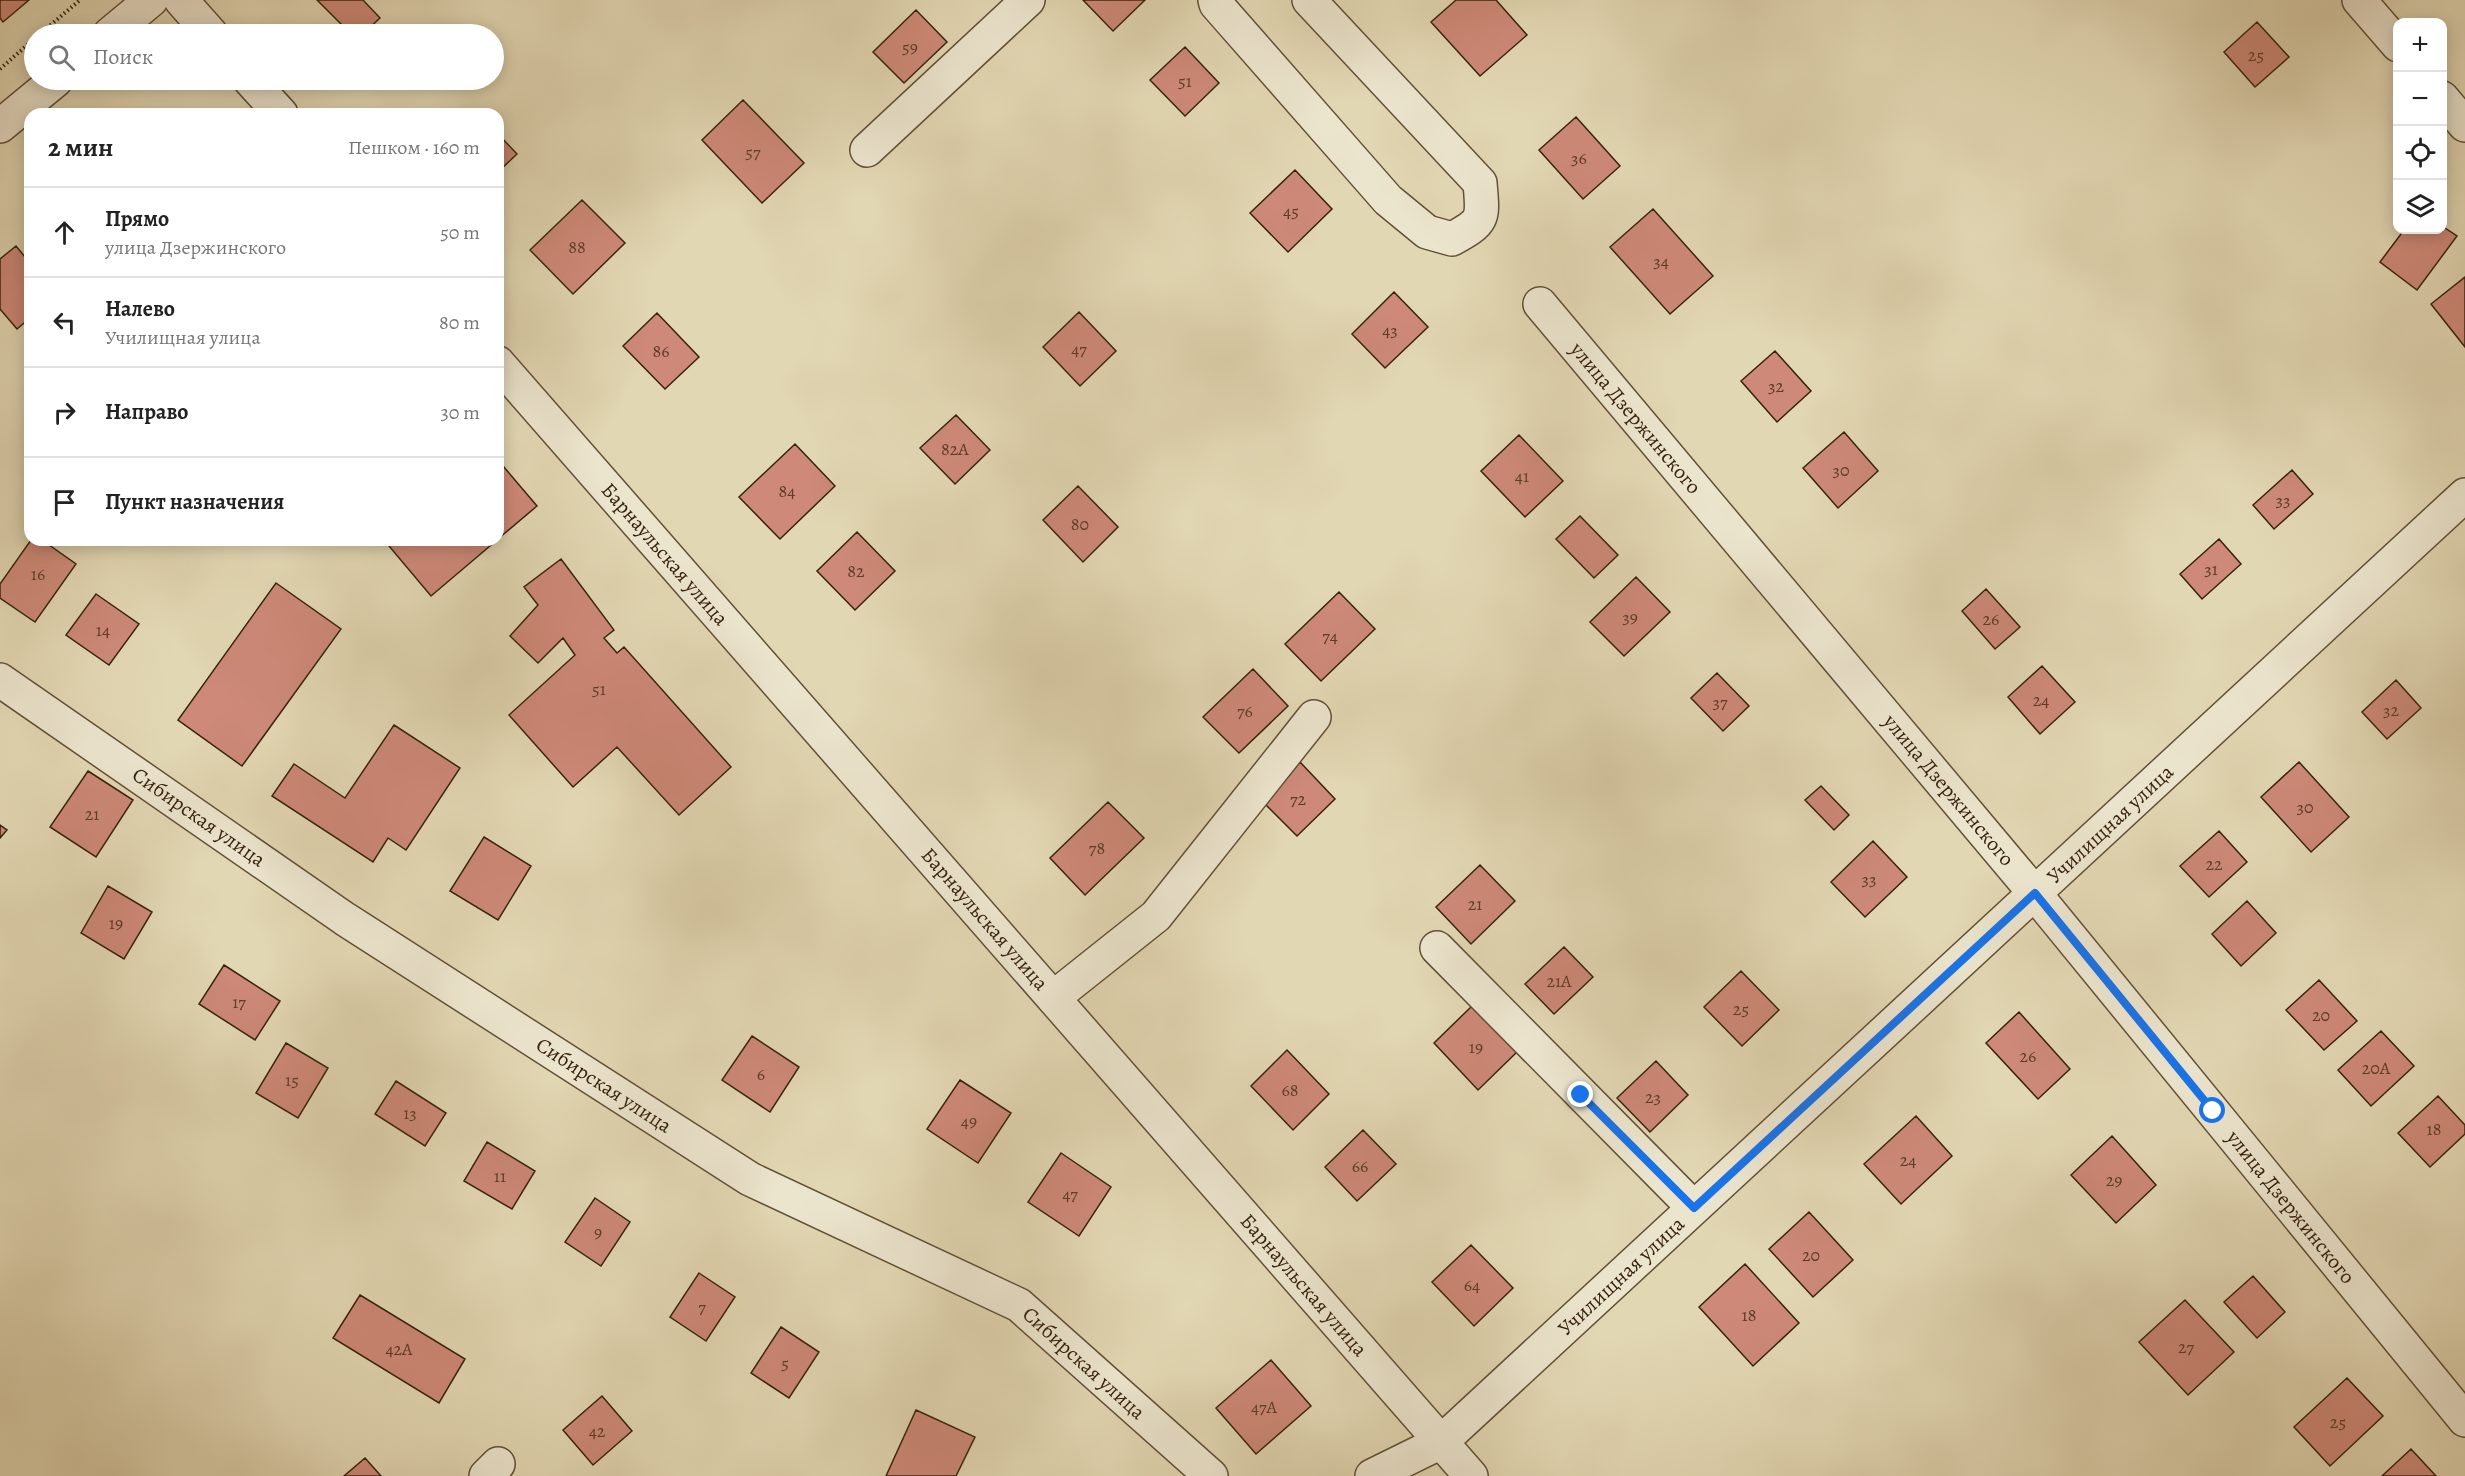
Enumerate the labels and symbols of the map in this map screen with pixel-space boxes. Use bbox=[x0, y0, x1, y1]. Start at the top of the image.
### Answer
house number: 59 bbox=[902, 35, 918, 59]
house number: 25 bbox=[2248, 43, 2264, 67]
house number: 51 bbox=[1178, 69, 1192, 93]
house number: 57 bbox=[745, 140, 761, 164]
house number: 36 bbox=[1571, 146, 1587, 170]
house number: 45 bbox=[1283, 199, 1299, 223]
house number: 88 bbox=[568, 235, 586, 259]
house number: 34 bbox=[1653, 249, 1669, 273]
house number: 43 bbox=[1382, 318, 1398, 342]
street label: улица Дзержинского bbox=[1563, 335, 1708, 500]
house number: 47 bbox=[1071, 337, 1087, 361]
house number: 86 bbox=[652, 339, 670, 363]
house number: 32 bbox=[1768, 374, 1784, 398]
house number: 82А bbox=[941, 437, 969, 461]
house number: 30 bbox=[1832, 458, 1850, 482]
house number: 41 bbox=[1515, 464, 1529, 488]
street label: Барнаульская улица bbox=[595, 476, 735, 632]
house number: 84 bbox=[779, 479, 795, 503]
house number: 33 bbox=[2276, 488, 2290, 512]
house number: 80 bbox=[1071, 512, 1089, 536]
house number: 31 bbox=[2204, 557, 2218, 581]
house number: 82 bbox=[847, 559, 865, 583]
house number: 16 bbox=[31, 562, 45, 586]
house number: 39 bbox=[1622, 605, 1638, 629]
house number: 26 bbox=[1983, 607, 1999, 631]
house number: 14 bbox=[96, 618, 110, 642]
house number: 74 bbox=[1322, 624, 1338, 648]
house number: 51 bbox=[592, 677, 606, 701]
house number: 24 bbox=[2033, 688, 2049, 712]
house number: 37 bbox=[1712, 690, 1728, 714]
house number: 32 bbox=[2383, 698, 2399, 722]
house number: 76 bbox=[1237, 699, 1253, 723]
street label: улица Дзержинского bbox=[1876, 707, 2021, 872]
street label: Училищная улица bbox=[2041, 758, 2180, 890]
street label: Сибирская улица bbox=[127, 761, 271, 874]
house number: 72 bbox=[1290, 787, 1306, 811]
house number: 30 bbox=[2296, 795, 2314, 819]
house number: 21 bbox=[85, 802, 99, 826]
house number: 78 bbox=[1089, 836, 1105, 860]
street label: Барнаульская улица bbox=[915, 841, 1055, 997]
house number: 22 bbox=[2205, 852, 2223, 876]
house number: 33 bbox=[1862, 867, 1876, 891]
house number: 21 bbox=[1468, 892, 1482, 916]
house number: 19 bbox=[109, 911, 123, 935]
house number: 21А bbox=[1546, 969, 1572, 993]
house number: 17 bbox=[232, 990, 246, 1014]
house number: 25 bbox=[1733, 997, 1749, 1021]
house number: 20 bbox=[2312, 1003, 2330, 1027]
street label: Сибирская улица bbox=[531, 1031, 678, 1140]
house number: 19 bbox=[1469, 1035, 1483, 1059]
house number: 26 bbox=[2020, 1044, 2036, 1068]
house number: 20А bbox=[2362, 1056, 2391, 1080]
house number: 6 bbox=[757, 1062, 765, 1086]
house number: 15 bbox=[285, 1068, 299, 1092]
house number: 68 bbox=[1281, 1078, 1299, 1102]
route end bbox=[1567, 1081, 1593, 1107]
house number: 23 bbox=[1645, 1085, 1661, 1109]
route start bbox=[2199, 1097, 2225, 1123]
house number: 13 bbox=[403, 1101, 417, 1125]
house number: 49 bbox=[961, 1109, 977, 1133]
house number: 18 bbox=[2427, 1117, 2441, 1141]
street label: улица Дзержинского bbox=[2220, 1123, 2362, 1290]
house number: 24 bbox=[1900, 1148, 1916, 1172]
house number: 66 bbox=[1352, 1154, 1368, 1178]
house number: 11 bbox=[494, 1164, 506, 1188]
house number: 29 bbox=[2106, 1168, 2122, 1192]
house number: 47 bbox=[1062, 1182, 1078, 1206]
street label: Барнаульская улица bbox=[1234, 1207, 1374, 1363]
street label: Училищная улица bbox=[1552, 1210, 1691, 1342]
house number: 9 bbox=[594, 1220, 602, 1244]
house number: 20 bbox=[1802, 1243, 1820, 1267]
house number: 64 bbox=[1464, 1273, 1480, 1297]
house number: 7 bbox=[698, 1295, 706, 1319]
street label: Сибирская улица bbox=[1016, 1300, 1152, 1426]
house number: 18 bbox=[1742, 1303, 1756, 1327]
house number: 27 bbox=[2178, 1335, 2194, 1359]
house number: 42А bbox=[385, 1337, 413, 1361]
house number: 5 bbox=[781, 1351, 789, 1375]
house number: 47А bbox=[1251, 1395, 1278, 1419]
house number: 25 bbox=[2330, 1410, 2346, 1434]
house number: 42 bbox=[589, 1419, 606, 1443]

